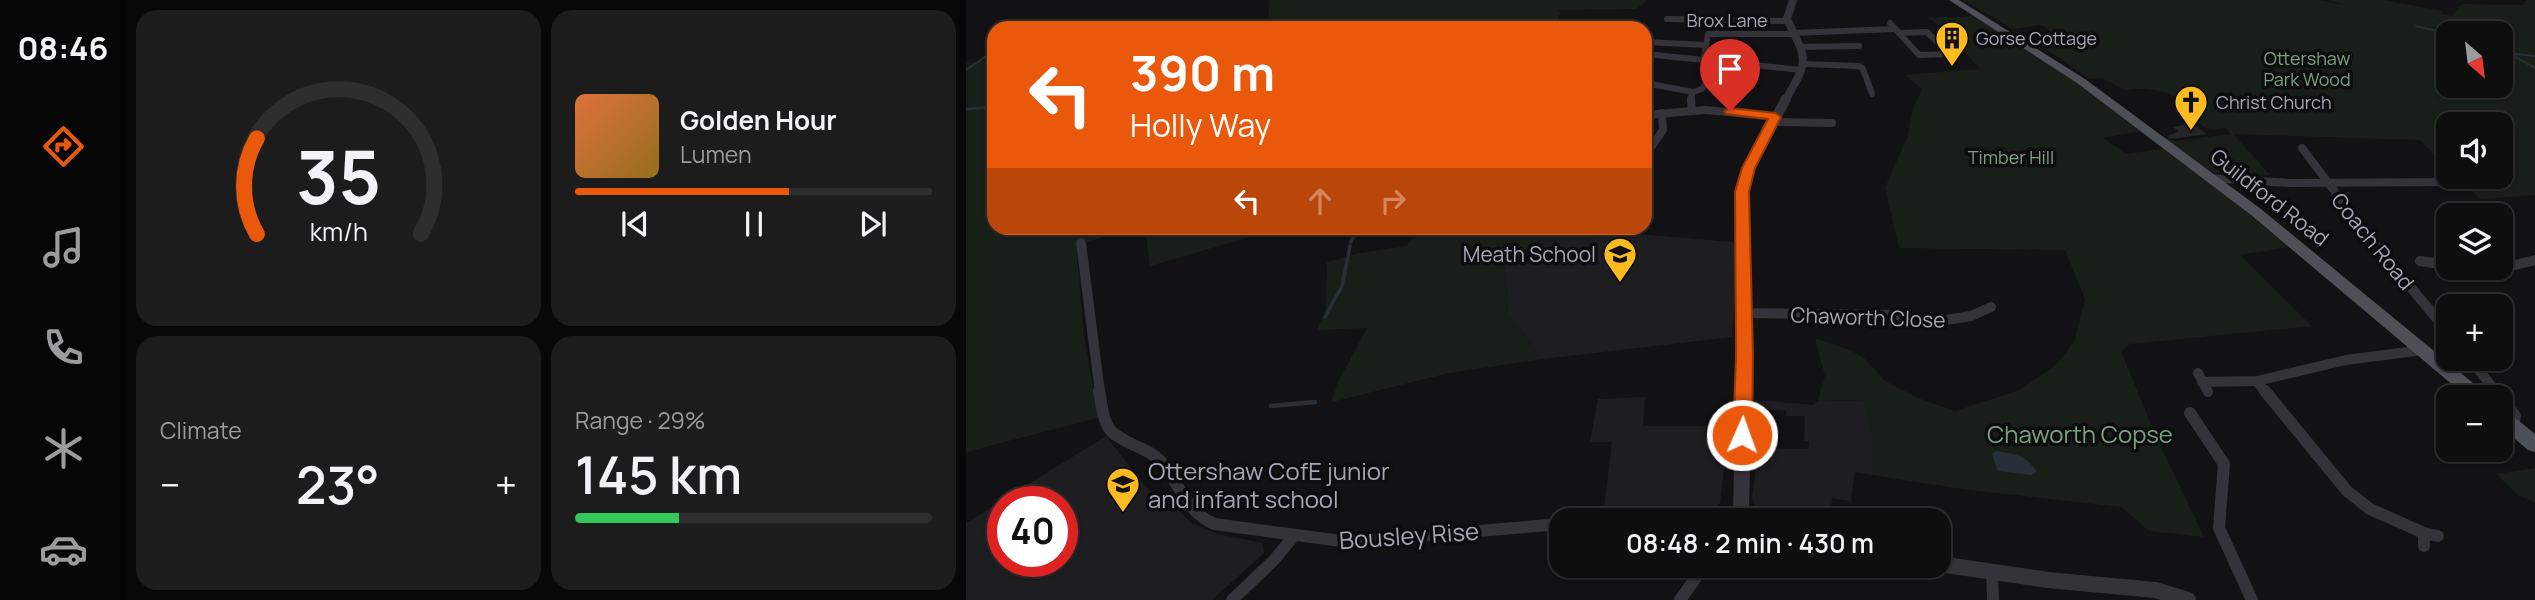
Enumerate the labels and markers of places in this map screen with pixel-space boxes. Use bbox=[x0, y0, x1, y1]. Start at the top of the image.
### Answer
building icon: Gorse Cottage bbox=[1933, 19, 1971, 68]
place label: Gorse Cottage bbox=[1976, 26, 2097, 50]
pin bbox=[1700, 39, 1760, 111]
church icon: Christ Church bbox=[2172, 83, 2210, 132]
place label: Christ Church bbox=[2216, 90, 2332, 114]
school or university icon: Meath School bbox=[1601, 235, 1639, 284]
place label: Meath School bbox=[1463, 240, 1596, 268]
place label: Ottershaw CofE junior and infant school bbox=[1148, 454, 1390, 515]
school or university icon: Ottershaw CofE junior and infant school bbox=[1104, 465, 1142, 514]

